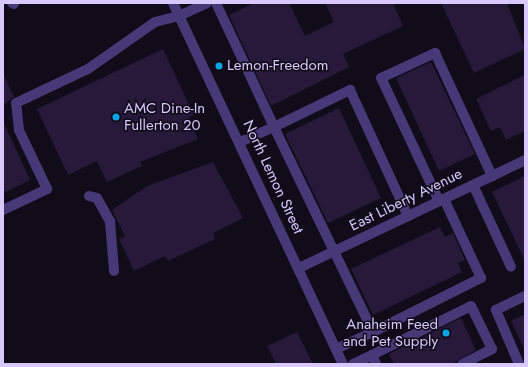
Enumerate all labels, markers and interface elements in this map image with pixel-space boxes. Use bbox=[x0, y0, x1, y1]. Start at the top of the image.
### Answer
place label: Lemon-Freedom bbox=[227, 57, 328, 75]
marker: Lemon-Freedom bbox=[214, 61, 224, 71]
place label: AMC Dine-In Fullerton 20 bbox=[124, 99, 205, 134]
marker: AMC Dine-In Fullerton 20 bbox=[111, 112, 121, 122]
street label: North Lemon Street bbox=[239, 117, 307, 237]
street label: East Liberty Avenue bbox=[347, 165, 465, 235]
place label: Anaheim Feed and Pet Supply bbox=[343, 315, 438, 350]
marker: Anaheim Feed and Pet Supply bbox=[441, 328, 451, 338]

